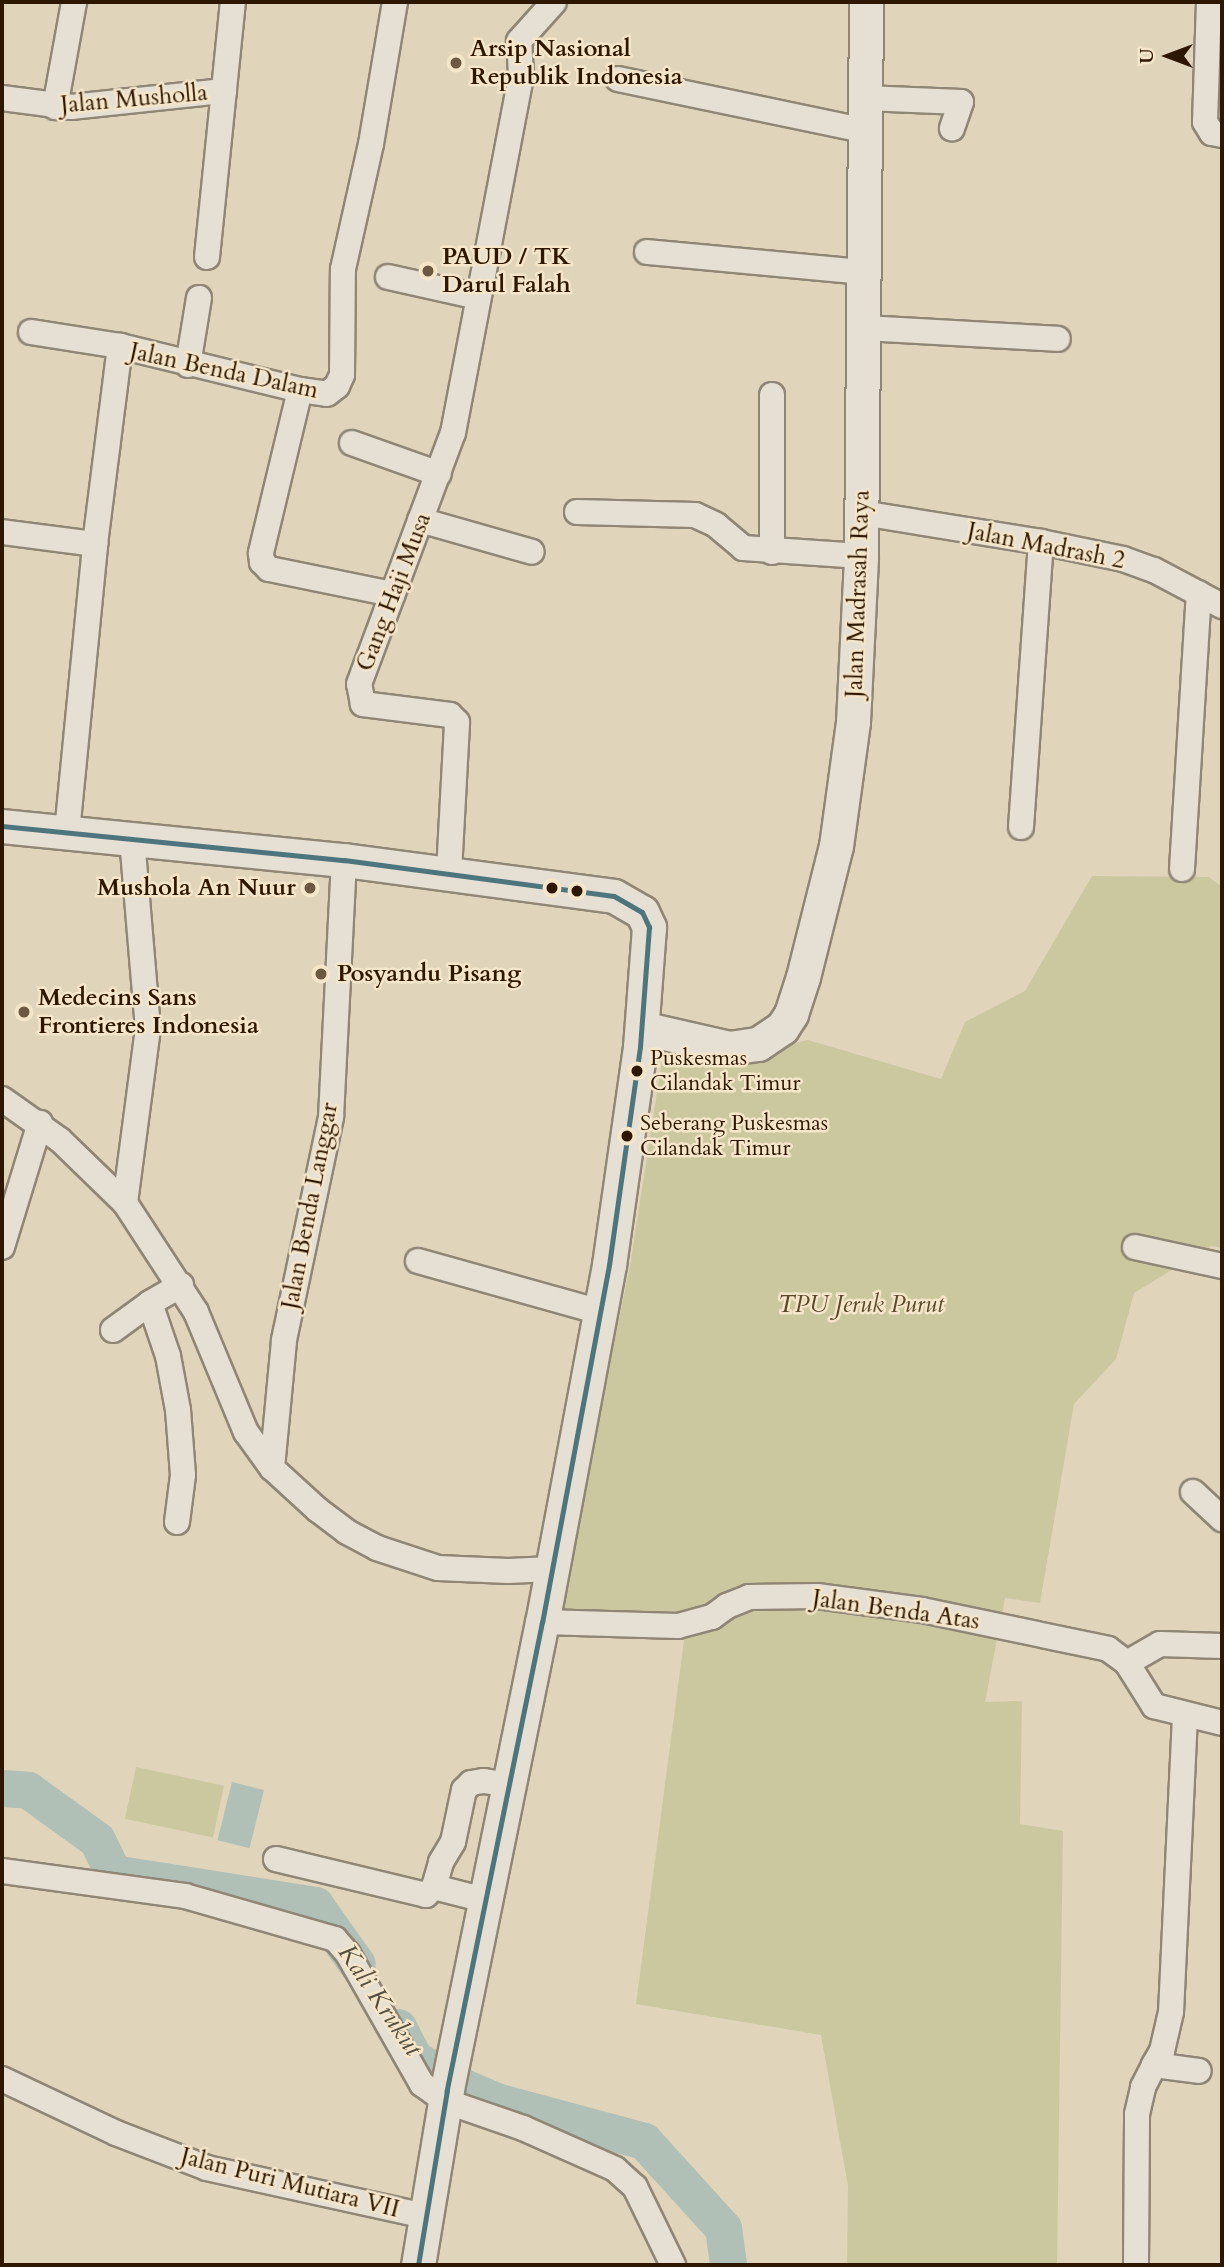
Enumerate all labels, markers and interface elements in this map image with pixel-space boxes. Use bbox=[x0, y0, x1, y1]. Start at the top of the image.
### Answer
north arrow bbox=[1133, 21, 1203, 91]
place label: Arsip Nasional Republik Indonesia bbox=[470, 35, 683, 91]
text: U bbox=[1134, 48, 1160, 64]
marker: Arsip Nasional Republik Indonesia bbox=[448, 55, 464, 71]
street label: Jalan Musholla bbox=[59, 78, 209, 120]
place label: PAUD / TK Darul Falah bbox=[442, 243, 571, 299]
marker: PAUD / TK Darul Falah bbox=[420, 263, 436, 279]
street label: Jalan Benda Dalam bbox=[127, 337, 321, 405]
street label: Jalan Madrasah Raya bbox=[840, 490, 876, 698]
street label: Gang Haji Musa bbox=[351, 509, 437, 675]
street label: Jalan Madrash 2 bbox=[965, 517, 1127, 575]
place label: Mushola An Nuur bbox=[97, 874, 296, 902]
marker: Mushola An Nuur bbox=[302, 880, 318, 896]
unlabelled marker bbox=[545, 881, 559, 895]
unlabelled marker bbox=[570, 884, 584, 898]
place label: Posyandu Pisang bbox=[337, 960, 521, 988]
marker: Posyandu Pisang bbox=[311, 964, 331, 984]
place label: Medecins Sans Frontieres Indonesia bbox=[38, 984, 259, 1040]
marker: Medecins Sans Frontieres Indonesia bbox=[16, 1004, 32, 1020]
place label: Puskesmas Cilandak Timur bbox=[650, 1045, 801, 1096]
marker: Puskesmas Cilandak Timur bbox=[630, 1064, 644, 1078]
street label: Jalan Benda Langgar bbox=[276, 1100, 344, 1312]
place label: Seberang Puskesmas Cilandak Timur bbox=[640, 1110, 828, 1162]
marker: Seberang Puskesmas Cilandak Timur bbox=[620, 1129, 634, 1143]
park label: TPU Jeruk Purut bbox=[778, 1291, 944, 1319]
street label: Jalan Benda Atas bbox=[811, 1584, 981, 1636]
water label: Kali Krukut bbox=[331, 1938, 429, 2062]
street label: Jalan Puri Mutiara VII bbox=[178, 2142, 402, 2224]

